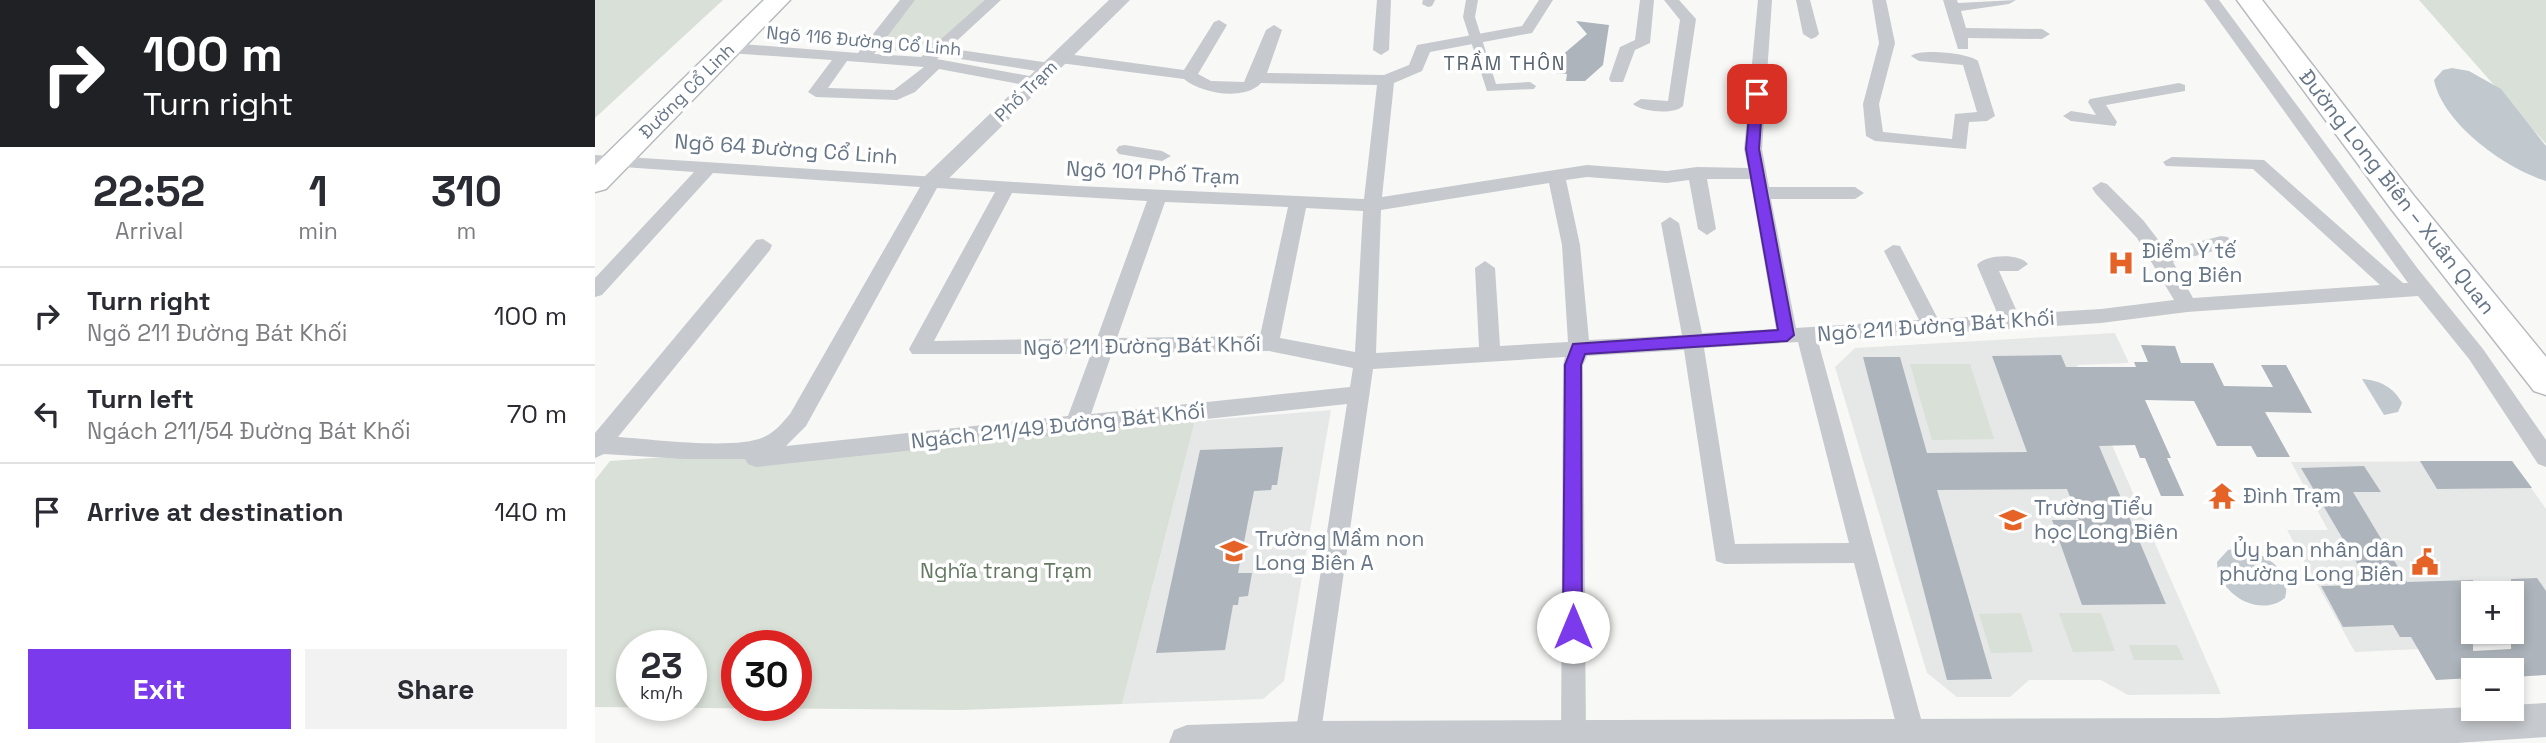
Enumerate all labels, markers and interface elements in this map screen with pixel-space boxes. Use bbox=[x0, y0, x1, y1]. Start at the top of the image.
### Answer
street label: Ngõ 116 Đường Cổ Linh bbox=[766, 21, 962, 60]
text: 100 m bbox=[143, 23, 283, 85]
icon: right bbox=[28, 28, 119, 119]
street label: Đường Cổ Linh bbox=[634, 38, 739, 143]
district label: TRẦM THÔN bbox=[1444, 50, 1566, 76]
street label: Phố Trạm bbox=[989, 55, 1062, 126]
pin bbox=[1727, 64, 1787, 124]
street label: Đường Long Biên – Xuân Quan bbox=[2293, 64, 2501, 319]
icon: arrive bbox=[1738, 75, 1776, 113]
text: Turn right bbox=[143, 84, 293, 124]
street label: Ngõ 64 Đường Cổ Linh bbox=[674, 127, 899, 170]
street label: Ngõ 101 Phố Trạm bbox=[1065, 154, 1241, 191]
text: 22:52 bbox=[93, 165, 205, 218]
text: 1 bbox=[309, 165, 328, 218]
text: 310 bbox=[431, 165, 502, 218]
text: Arrival bbox=[115, 216, 183, 246]
text: min bbox=[298, 216, 338, 246]
text: m bbox=[457, 216, 476, 246]
place label: Điểm Y tế Long Biên bbox=[2142, 237, 2242, 288]
hospital icon: Điểm Y tế Long Biên bbox=[2106, 248, 2136, 278]
text: Turn right bbox=[87, 284, 211, 318]
icon: right bbox=[28, 297, 66, 335]
text: 100 m bbox=[494, 299, 567, 333]
street label: Ngõ 211 Đường Bát Khối bbox=[1816, 304, 2056, 347]
text: Ngõ 211 Đường Bát Khối bbox=[87, 318, 347, 348]
street label: Ngõ 211 Đường Bát Khối bbox=[1023, 330, 1261, 361]
text: Turn left bbox=[87, 382, 194, 416]
icon: left bbox=[28, 395, 66, 433]
text: 70 m bbox=[507, 397, 567, 431]
street label: Ngách 211/49 Đường Bát Khối bbox=[909, 397, 1206, 454]
text: Ngách 211/54 Đường Bát Khối bbox=[87, 416, 411, 446]
temple icon: Đình Trạm bbox=[2207, 481, 2237, 511]
place label: Đình Trạm bbox=[2243, 482, 2341, 509]
icon: arrive bbox=[28, 493, 66, 531]
place label: Trường Tiểu học Long Biên bbox=[2034, 494, 2178, 545]
text: Arrive at destination bbox=[87, 495, 344, 529]
text: 140 m bbox=[494, 495, 567, 529]
school or university icon: Trường Tiểu học Long Biên bbox=[1998, 505, 2028, 535]
place label: Trường Mầm non Long Biên A bbox=[1255, 525, 1424, 576]
school or university icon: Trường Mầm non Long Biên A bbox=[1219, 536, 1249, 566]
place label: Ủy ban nhân dân phường Long Biên bbox=[2219, 536, 2404, 587]
public building icon: Ủy ban nhân dân phường Long Biên bbox=[2410, 547, 2440, 577]
park label: Nghĩa trang Trạm bbox=[920, 557, 1092, 584]
map controls bbox=[2461, 581, 2524, 721]
button: + bbox=[2461, 581, 2524, 644]
position arrow bbox=[1536, 590, 1610, 664]
speed limit sign: 30 bbox=[721, 630, 812, 721]
text: 23 bbox=[640, 644, 683, 688]
button: Exit bbox=[28, 649, 291, 729]
button: Share bbox=[305, 649, 567, 729]
button: − bbox=[2461, 658, 2524, 721]
text: km/h bbox=[640, 681, 683, 704]

